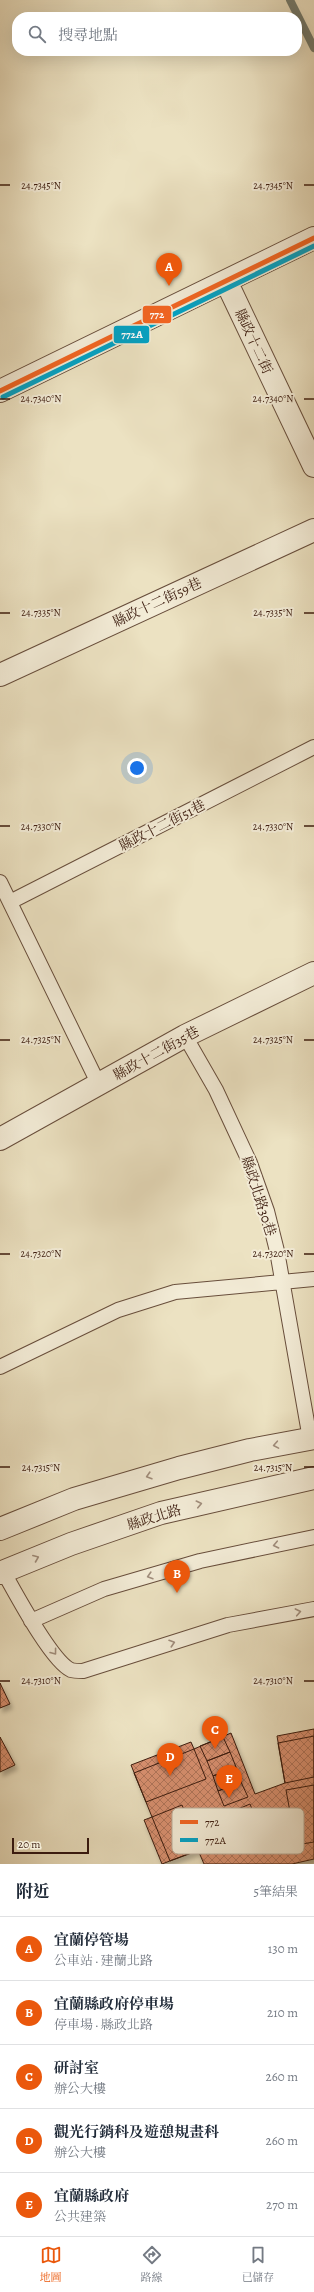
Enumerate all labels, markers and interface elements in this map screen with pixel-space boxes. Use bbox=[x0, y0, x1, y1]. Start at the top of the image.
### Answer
search box bbox=[12, 12, 302, 56]
icon: search bbox=[26, 23, 48, 45]
text: 搜尋地點 bbox=[58, 25, 118, 45]
text: 24.7345°N bbox=[21, 179, 61, 192]
text: 24.7345°N bbox=[253, 179, 293, 192]
pin: A bbox=[156, 253, 182, 286]
line badge: 772 bbox=[142, 305, 172, 324]
street label: 縣政十二街 bbox=[230, 305, 277, 377]
text: 772 bbox=[150, 307, 165, 322]
line badge: 772A bbox=[113, 325, 150, 344]
text: 772A bbox=[121, 327, 143, 342]
text: 24.7340°N bbox=[21, 392, 61, 405]
text: 24.7340°N bbox=[253, 392, 293, 405]
street label: 縣政十二街59巷 bbox=[110, 573, 205, 631]
text: 24.7335°N bbox=[21, 606, 61, 619]
text: 24.7335°N bbox=[253, 606, 293, 619]
your location bbox=[127, 758, 147, 778]
street label: 縣政十二街51巷 bbox=[116, 795, 209, 855]
text: 24.7330°N bbox=[21, 820, 61, 833]
text: 24.7330°N bbox=[253, 820, 293, 833]
street label: 縣政十二街35巷 bbox=[110, 1022, 203, 1085]
text: 24.7325°N bbox=[21, 1033, 61, 1046]
text: 24.7325°N bbox=[253, 1033, 293, 1046]
street label: 縣政北路30巷 bbox=[237, 1154, 280, 1239]
text: 24.7320°N bbox=[21, 1247, 61, 1260]
text: 24.7320°N bbox=[253, 1247, 293, 1260]
one-way arrow bbox=[273, 1441, 279, 1449]
text: 24.7315°N bbox=[22, 1461, 60, 1474]
text: 24.7315°N bbox=[254, 1461, 292, 1474]
one-way arrow bbox=[146, 1471, 153, 1480]
street label: 縣政北路 bbox=[125, 1500, 184, 1535]
one-way arrow bbox=[196, 1501, 202, 1509]
one-way arrow bbox=[273, 1540, 279, 1548]
one-way arrow bbox=[33, 1555, 40, 1563]
pin: B bbox=[164, 1560, 190, 1593]
one-way arrow bbox=[146, 1571, 153, 1580]
one-way arrow bbox=[295, 1608, 301, 1617]
one-way arrow bbox=[169, 1639, 176, 1648]
one-way arrow bbox=[49, 1648, 56, 1655]
text: 24.7310°N bbox=[21, 1674, 61, 1687]
text: 24.7310°N bbox=[253, 1674, 293, 1687]
pin: C bbox=[202, 1716, 228, 1749]
pin: D bbox=[157, 1743, 183, 1776]
pin: E bbox=[216, 1765, 242, 1798]
legend bbox=[172, 1808, 304, 1854]
text: 772 bbox=[205, 1815, 219, 1830]
text: 772A bbox=[205, 1833, 226, 1848]
scale bar bbox=[12, 1836, 89, 1855]
text: 20 m bbox=[18, 1837, 40, 1852]
text: 附近 bbox=[16, 1880, 50, 1903]
text: 5筆結果 bbox=[253, 1883, 298, 1900]
text: 宜蘭停管場 bbox=[54, 1930, 129, 1950]
text: A bbox=[25, 1940, 33, 1957]
text: 130 m bbox=[268, 1940, 298, 1957]
text: 公車站 · 建蘭北路 bbox=[54, 1952, 153, 1969]
text: 宜蘭縣政府停車場 bbox=[54, 1994, 174, 2014]
text: B bbox=[25, 2004, 33, 2021]
text: 210 m bbox=[267, 2004, 298, 2021]
text: 停車場 · 縣政北路 bbox=[54, 2016, 153, 2033]
text: 研討室 bbox=[54, 2058, 99, 2078]
text: C bbox=[25, 2068, 33, 2085]
text: 260 m bbox=[265, 2068, 298, 2085]
text: 辦公大樓 bbox=[54, 2080, 106, 2097]
text: 觀光行銷科及遊憩規畫科 bbox=[54, 2122, 219, 2142]
text: D bbox=[24, 2132, 34, 2149]
text: 260 m bbox=[265, 2132, 298, 2149]
text: 辦公大樓 bbox=[54, 2144, 106, 2161]
text: 宜蘭縣政府 bbox=[54, 2186, 129, 2206]
text: E bbox=[25, 2196, 33, 2213]
text: 270 m bbox=[266, 2196, 298, 2213]
text: 公共建築 bbox=[54, 2208, 106, 2225]
tab: 地圖 bbox=[40, 2244, 62, 2285]
tab: 路線 bbox=[141, 2244, 163, 2285]
tab: 已儲存 bbox=[242, 2244, 275, 2285]

